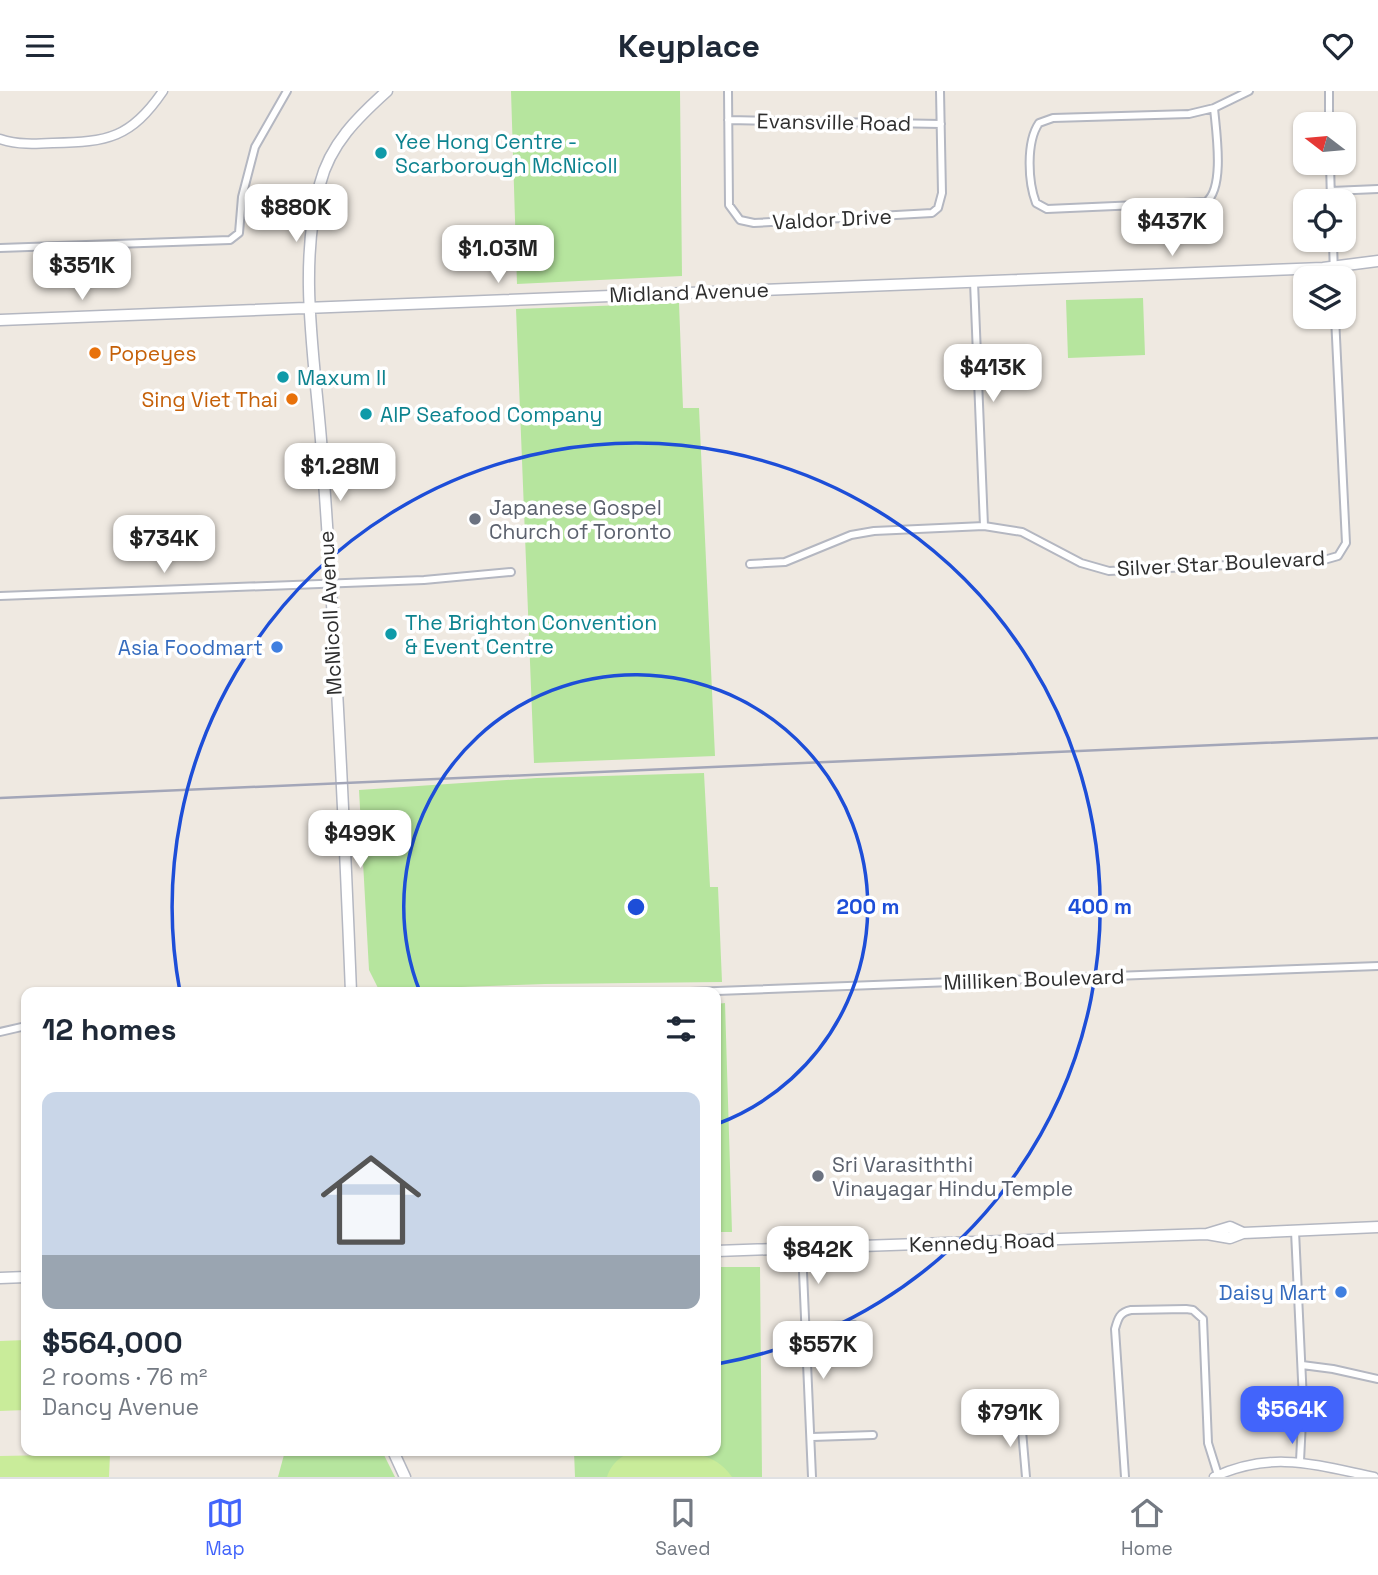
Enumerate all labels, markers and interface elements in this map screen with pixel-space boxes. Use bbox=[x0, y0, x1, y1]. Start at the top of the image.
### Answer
text: Keyplace bbox=[618, 26, 760, 66]
icon: menu bbox=[21, 27, 59, 65]
icon: heart bbox=[1319, 27, 1357, 65]
street label: Evansville Road bbox=[756, 107, 912, 137]
north arrow bbox=[1293, 112, 1356, 175]
map controls bbox=[1293, 112, 1356, 329]
place label: Yee Hong Centre - Scarborough McNicoll bbox=[395, 128, 618, 179]
marker: Yee Hong Centre - Scarborough McNicoll bbox=[373, 145, 389, 161]
pin: $880K bbox=[247, 185, 345, 244]
button: locate bbox=[1293, 189, 1356, 252]
text: $880K bbox=[261, 192, 331, 222]
pin: $437K bbox=[1123, 199, 1221, 258]
street label: Valdor Drive bbox=[772, 202, 892, 236]
text: $437K bbox=[1137, 206, 1207, 236]
pin: $1.03M bbox=[441, 225, 555, 285]
text: $1.03M bbox=[458, 233, 538, 263]
pin: $351K bbox=[33, 243, 131, 302]
text: $351K bbox=[49, 250, 115, 280]
button: layers bbox=[1293, 266, 1356, 329]
street label: Midland Avenue bbox=[609, 276, 769, 308]
place label: Popeyes bbox=[109, 340, 197, 367]
marker: Popeyes bbox=[87, 345, 103, 361]
pin: $413K bbox=[944, 345, 1042, 404]
text: $413K bbox=[960, 352, 1026, 382]
place label: Maxum II bbox=[297, 364, 386, 391]
marker: Maxum II bbox=[275, 369, 291, 385]
place label: Sing Viet Thai bbox=[141, 386, 278, 413]
marker: Sing Viet Thai bbox=[284, 391, 300, 407]
place label: AIP Seafood Company bbox=[380, 401, 602, 428]
marker: AIP Seafood Company bbox=[358, 406, 374, 422]
pin: $1.28M bbox=[283, 443, 397, 503]
text: $1.28M bbox=[301, 451, 379, 481]
place label: Japanese Gospel Church of Toronto bbox=[489, 494, 672, 545]
marker: Japanese Gospel Church of Toronto bbox=[467, 511, 483, 527]
pin: $734K bbox=[115, 515, 213, 575]
text: $734K bbox=[129, 523, 199, 553]
street label: McNicoll Avenue bbox=[312, 530, 348, 696]
street label: Silver Star Boulevard bbox=[1116, 544, 1326, 582]
place label: The Brighton Convention & Event Centre bbox=[405, 609, 657, 660]
marker: The Brighton Convention & Event Centre bbox=[383, 626, 399, 642]
place label: Asia Foodmart bbox=[118, 634, 263, 661]
marker: Asia Foodmart bbox=[269, 639, 285, 655]
pin: $499K bbox=[311, 811, 409, 870]
text: $499K bbox=[324, 818, 396, 848]
text: 200 m bbox=[837, 893, 899, 920]
text: 400 m bbox=[1068, 893, 1132, 920]
centre of rings bbox=[624, 895, 648, 919]
street label: Milliken Boulevard bbox=[943, 962, 1125, 996]
text: 12 homes bbox=[42, 1010, 177, 1049]
icon: filters bbox=[662, 1010, 700, 1048]
icon: home bbox=[308, 1137, 434, 1263]
place label: Sri Varasiththi Vinayagar Hindu Temple bbox=[832, 1151, 1073, 1202]
marker: Sri Varasiththi Vinayagar Hindu Temple bbox=[810, 1168, 826, 1184]
street label: Kennedy Road bbox=[908, 1226, 1056, 1258]
pin: $842K bbox=[769, 1227, 867, 1286]
text: $842K bbox=[783, 1234, 853, 1264]
place label: Daisy Mart bbox=[1219, 1279, 1327, 1306]
marker: Daisy Mart bbox=[1333, 1284, 1349, 1300]
pin: $557K bbox=[774, 1321, 872, 1381]
text: $564,000 bbox=[42, 1323, 183, 1362]
text: $557K bbox=[789, 1329, 857, 1359]
text: 2 rooms · 76 m² bbox=[42, 1362, 207, 1392]
pin: $564K bbox=[1243, 1387, 1341, 1446]
pin: $791K bbox=[961, 1389, 1059, 1449]
text: Dancy Avenue bbox=[42, 1392, 199, 1422]
text: $564K bbox=[1257, 1394, 1327, 1424]
text: $791K bbox=[977, 1397, 1043, 1427]
tab: Map bbox=[205, 1494, 245, 1561]
tab: Saved bbox=[655, 1494, 711, 1561]
tab: Home bbox=[1121, 1494, 1173, 1561]

